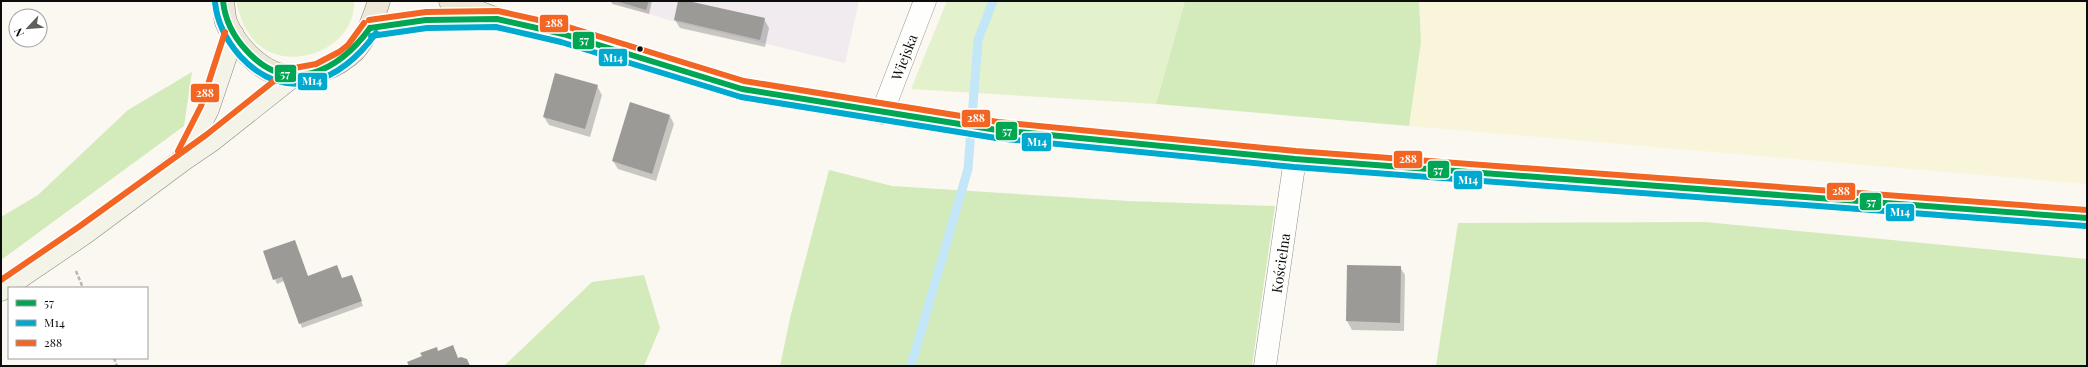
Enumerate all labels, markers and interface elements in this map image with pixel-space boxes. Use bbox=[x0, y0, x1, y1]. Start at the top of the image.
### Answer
north arrow bbox=[8, 8, 48, 48]
line badge: 288 bbox=[539, 14, 569, 33]
text: 288 bbox=[545, 15, 563, 30]
text: N bbox=[10, 26, 27, 39]
line badge: 57 bbox=[572, 31, 595, 50]
street label: Wiejska bbox=[886, 31, 921, 84]
text: 57 bbox=[579, 32, 589, 47]
unlabelled marker bbox=[635, 44, 645, 54]
line badge: M14 bbox=[598, 48, 628, 67]
text: M14 bbox=[603, 50, 623, 65]
line badge: 57 bbox=[274, 64, 297, 83]
text: 57 bbox=[280, 66, 290, 81]
line badge: M14 bbox=[297, 72, 328, 91]
text: M14 bbox=[302, 73, 322, 88]
line badge: 288 bbox=[190, 83, 220, 103]
text: 288 bbox=[196, 85, 214, 100]
line badge: 288 bbox=[961, 109, 991, 128]
text: 288 bbox=[967, 110, 985, 125]
line badge: 57 bbox=[995, 121, 1018, 141]
text: 57 bbox=[1002, 123, 1012, 138]
line badge: M14 bbox=[1021, 132, 1052, 152]
text: M14 bbox=[1027, 134, 1047, 149]
line badge: 288 bbox=[1393, 150, 1423, 169]
text: 288 bbox=[1399, 151, 1417, 166]
line badge: 57 bbox=[1427, 160, 1450, 179]
text: 57 bbox=[1433, 162, 1443, 177]
line badge: M14 bbox=[1453, 170, 1483, 190]
text: M14 bbox=[1458, 172, 1478, 187]
line badge: 288 bbox=[1826, 182, 1856, 201]
text: 288 bbox=[1832, 183, 1850, 198]
line badge: 57 bbox=[1859, 192, 1882, 211]
text: 57 bbox=[1866, 194, 1876, 209]
line badge: M14 bbox=[1885, 203, 1915, 222]
text: M14 bbox=[1890, 204, 1910, 219]
street label: Kościelna bbox=[1266, 232, 1294, 294]
legend bbox=[8, 287, 148, 359]
text: 57 bbox=[44, 294, 54, 310]
text: M14 bbox=[44, 314, 65, 330]
text: 288 bbox=[44, 334, 62, 350]

